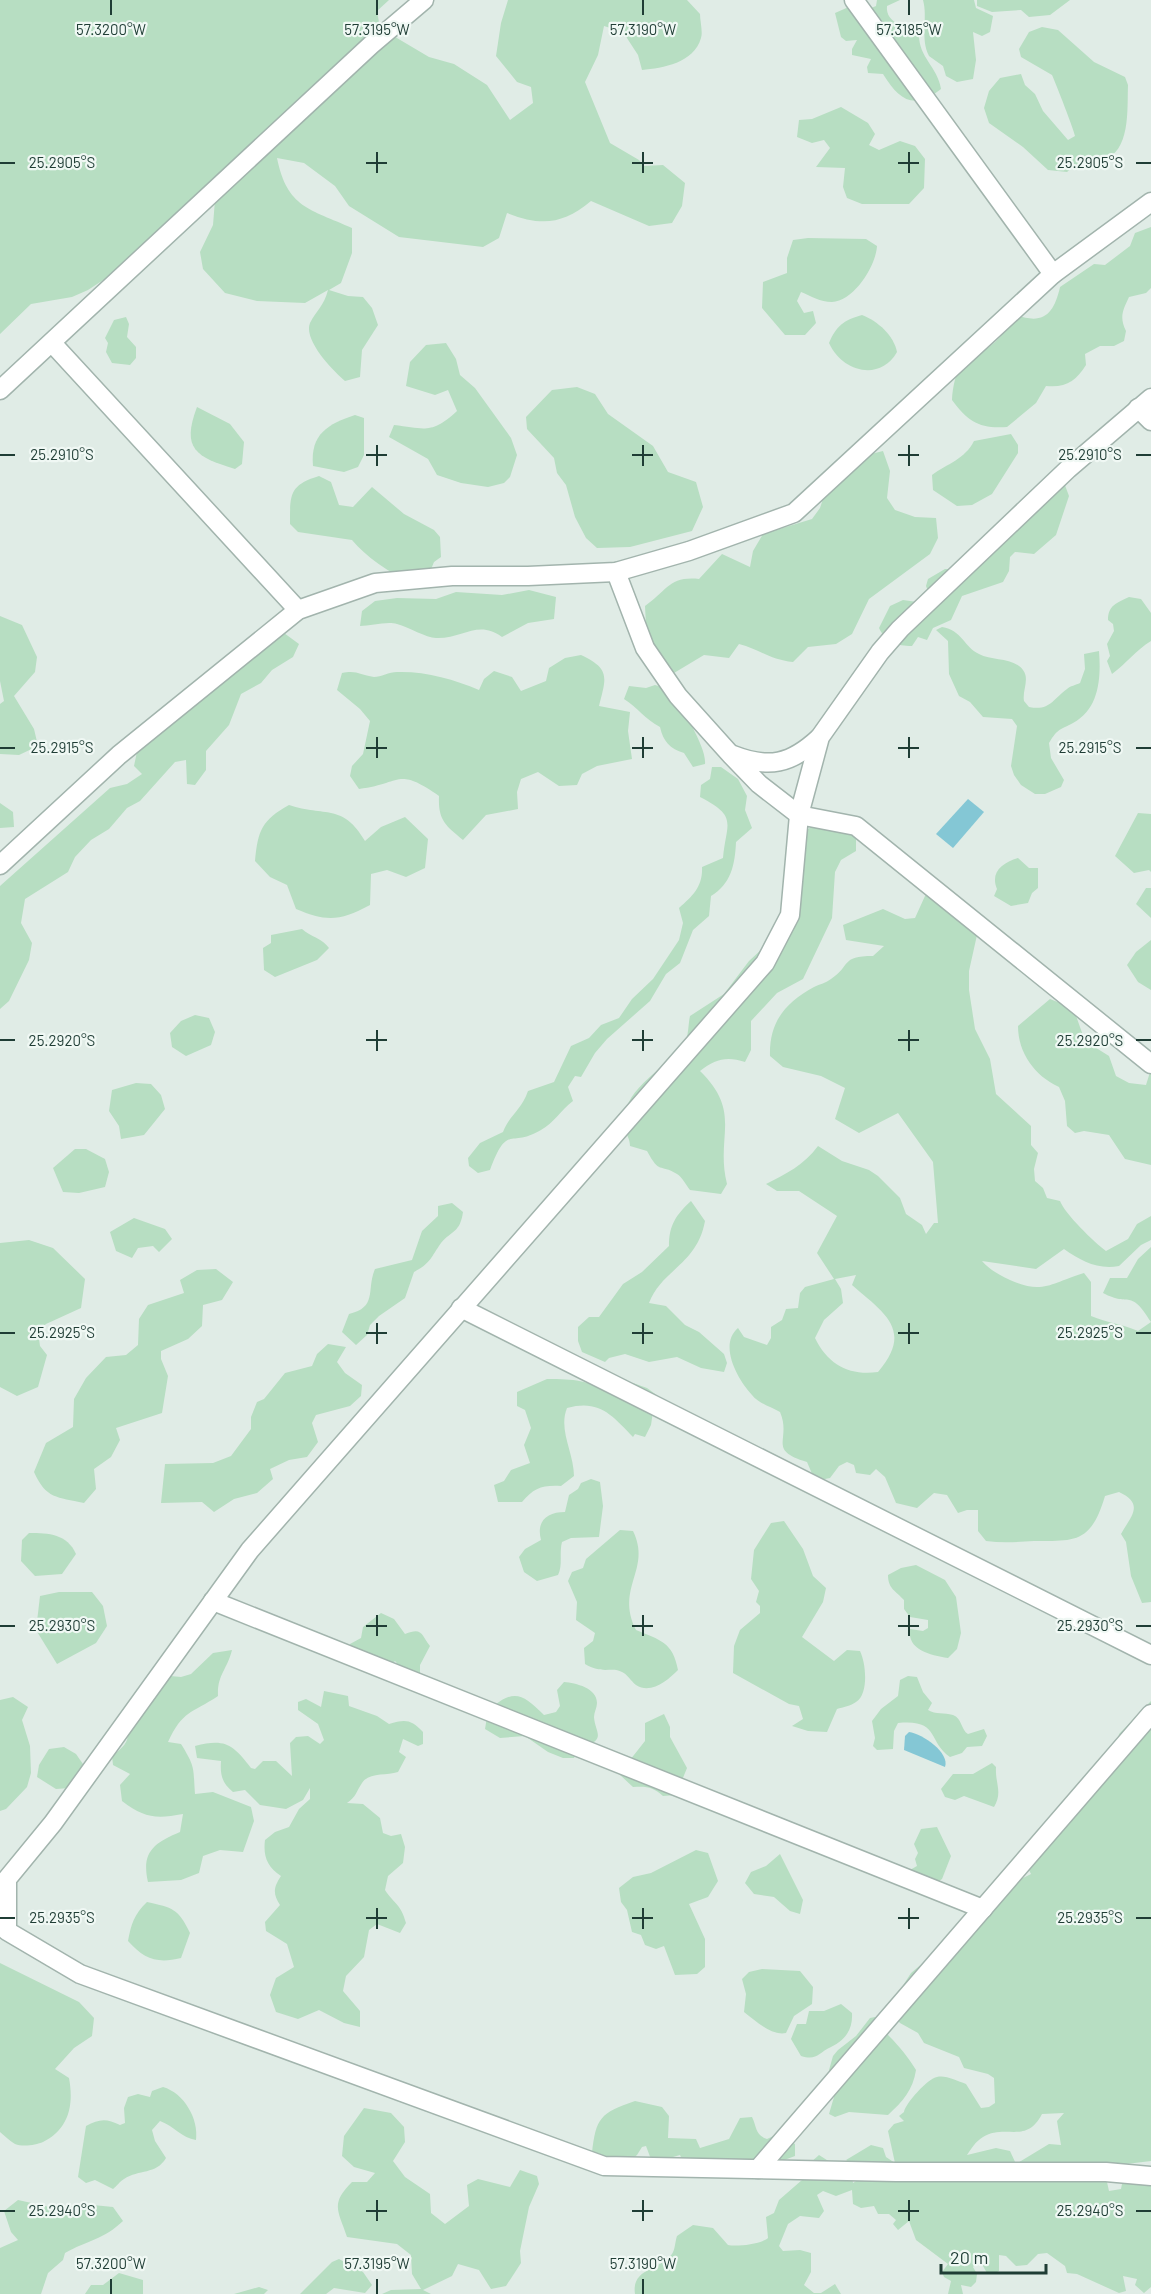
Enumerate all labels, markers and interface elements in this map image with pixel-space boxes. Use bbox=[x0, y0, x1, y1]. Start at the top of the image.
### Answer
text: 57.3200°W bbox=[76, 20, 146, 38]
text: 57.3195°W bbox=[344, 20, 410, 38]
text: 57.3190°W bbox=[610, 20, 676, 38]
text: 57.3185°W bbox=[876, 20, 942, 38]
text: 25.2905°S bbox=[29, 153, 95, 171]
text: 25.2905°S bbox=[1057, 153, 1123, 171]
text: 25.2910°S bbox=[30, 445, 94, 463]
text: 25.2910°S bbox=[1058, 445, 1122, 463]
text: 25.2915°S bbox=[31, 738, 93, 756]
text: 25.2915°S bbox=[1059, 738, 1121, 756]
text: 25.2920°S bbox=[29, 1031, 95, 1049]
text: 25.2920°S bbox=[1057, 1031, 1123, 1049]
text: 25.2925°S bbox=[29, 1323, 95, 1341]
text: 25.2925°S bbox=[1057, 1323, 1123, 1341]
text: 25.2930°S bbox=[29, 1616, 95, 1634]
text: 25.2930°S bbox=[1057, 1616, 1123, 1634]
text: 25.2935°S bbox=[29, 1908, 95, 1926]
text: 25.2935°S bbox=[1057, 1908, 1123, 1926]
text: 25.2940°S bbox=[29, 2201, 96, 2219]
text: 25.2940°S bbox=[1057, 2201, 1124, 2219]
scale bar bbox=[941, 2237, 1046, 2275]
text: 20 m bbox=[950, 2246, 988, 2268]
text: 57.3200°W bbox=[76, 2254, 146, 2272]
text: 57.3195°W bbox=[344, 2254, 410, 2272]
text: 57.3190°W bbox=[610, 2254, 676, 2272]

